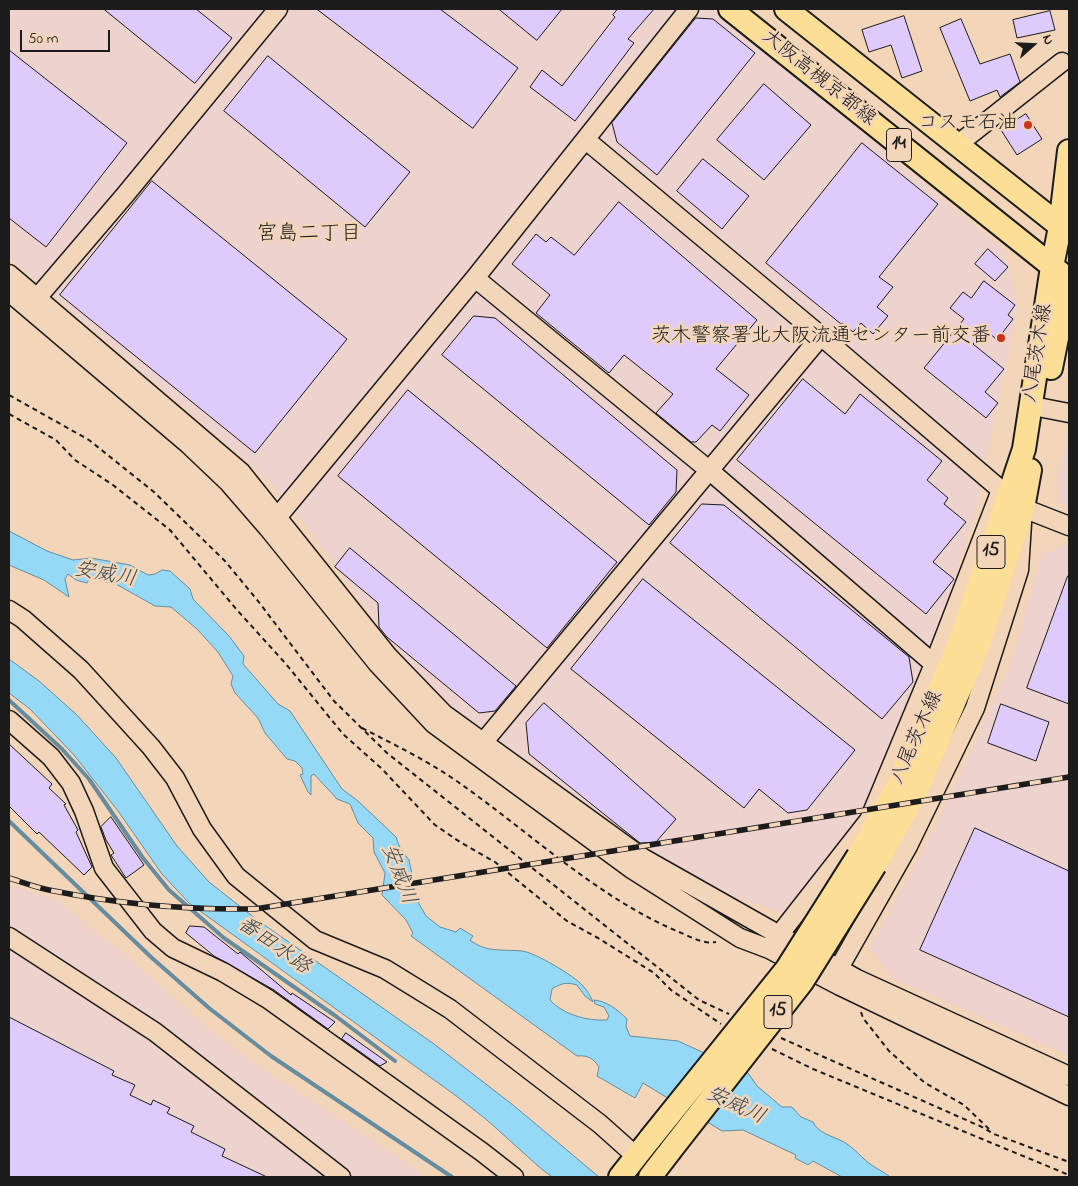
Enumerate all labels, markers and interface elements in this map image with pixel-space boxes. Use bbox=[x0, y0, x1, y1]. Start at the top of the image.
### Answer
scale bar bbox=[22, 20, 112, 52]
north arrow bbox=[1008, 20, 1058, 70]
street label: 大阪高槻京都線 bbox=[756, 26, 880, 132]
text: 50 m bbox=[28, 28, 58, 50]
text: N bbox=[1036, 32, 1059, 48]
place label: コスモ石油 bbox=[918, 113, 1018, 137]
marker: コスモ石油 bbox=[1022, 119, 1034, 131]
road number: 14 bbox=[886, 128, 912, 162]
district label: 宮島二丁目 bbox=[257, 223, 361, 249]
street label: 八尾茨木線 bbox=[1019, 302, 1059, 404]
place label: 茨木警察署北大阪流通センター前交番 bbox=[651, 326, 991, 350]
marker: 茨木警察署北大阪流通センター前交番 bbox=[995, 332, 1007, 344]
road number: 15 bbox=[977, 536, 1005, 568]
water label: 安威川 bbox=[72, 558, 138, 594]
street label: 八尾茨木線 bbox=[887, 687, 949, 789]
water label: 安威川 bbox=[374, 841, 420, 909]
water label: 番田水路 bbox=[231, 913, 315, 981]
road number: 15 bbox=[764, 996, 792, 1028]
water label: 安威川 bbox=[701, 1082, 769, 1132]

